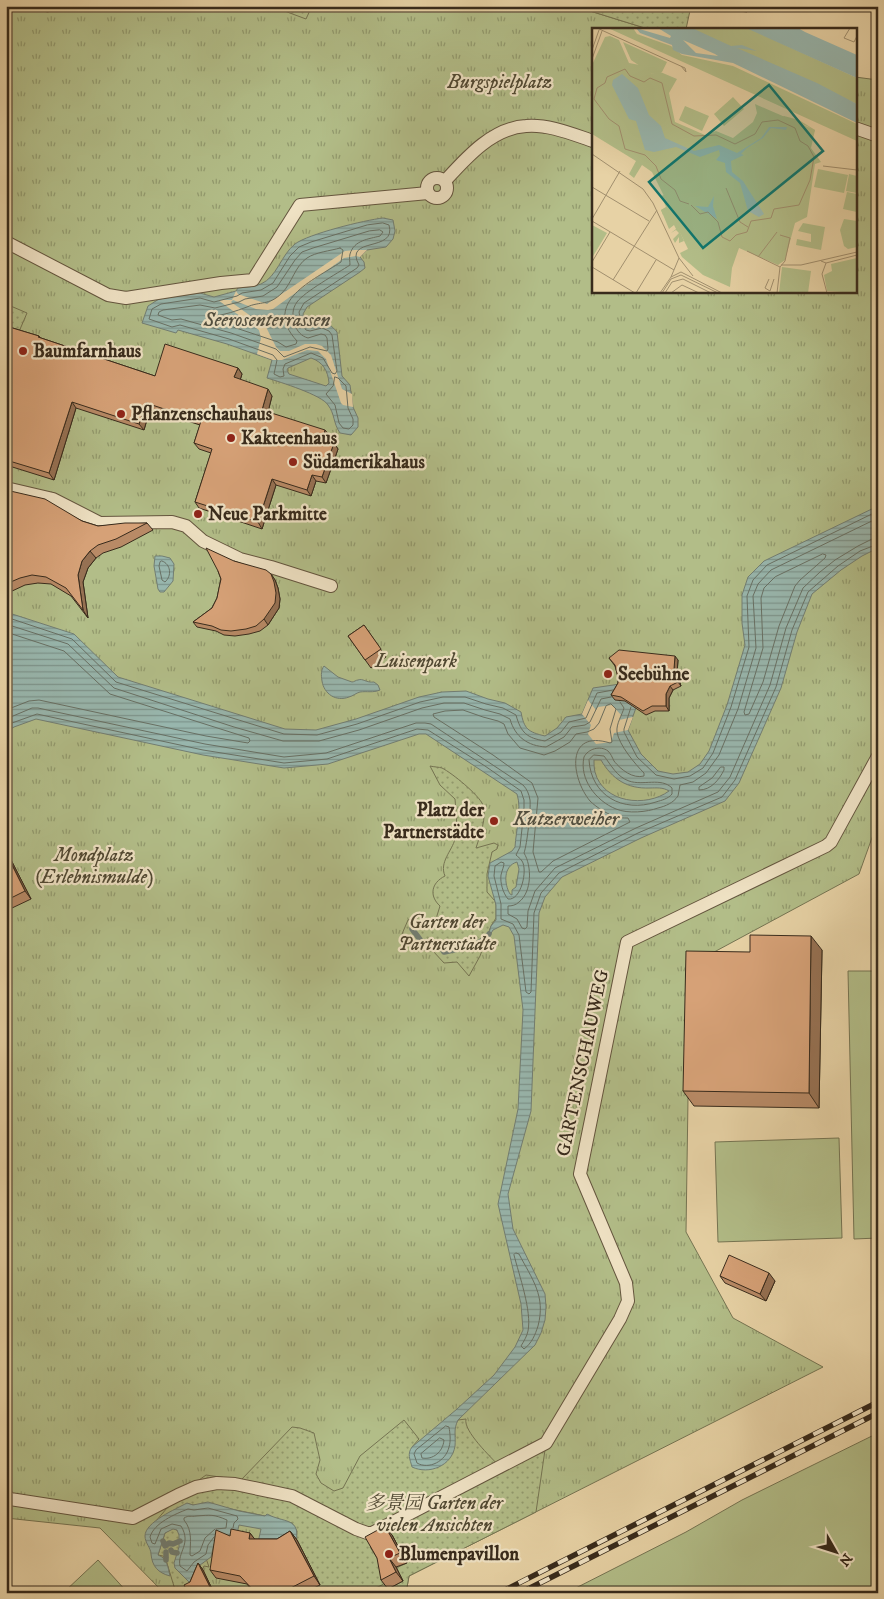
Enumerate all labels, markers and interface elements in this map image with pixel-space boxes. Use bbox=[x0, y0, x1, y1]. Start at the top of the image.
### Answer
inset map bbox=[592, 28, 856, 292]
park label: Burgspielplatz bbox=[447, 71, 552, 95]
water label: Seerosenterrassen bbox=[203, 308, 331, 333]
place label: Baumfarnhaus bbox=[33, 340, 142, 363]
marker: Baumfarnhaus bbox=[17, 345, 29, 357]
place label: Pflanzenschauhaus bbox=[131, 403, 273, 426]
marker: Pflanzenschauhaus bbox=[115, 408, 127, 420]
place label: Kakteenhaus bbox=[241, 427, 338, 450]
marker: Kakteenhaus bbox=[225, 432, 237, 444]
place label: Südamerikahaus bbox=[303, 451, 425, 474]
marker: Südamerikahaus bbox=[287, 456, 299, 468]
place label: Neue Parkmitte bbox=[208, 503, 327, 526]
marker: Neue Parkmitte bbox=[192, 508, 204, 520]
park label: Luisenpark bbox=[374, 650, 457, 674]
place label: Seebühne bbox=[618, 663, 690, 686]
marker: Seebühne bbox=[602, 668, 614, 680]
place label: Platz der Partnerstädte bbox=[383, 799, 485, 844]
water label: Kutzerweiher bbox=[512, 807, 621, 832]
marker: Platz der Partnerstädte bbox=[488, 815, 500, 827]
park label: Mondplatz (Erlebnismulde) bbox=[35, 844, 153, 889]
park label: Garten der Partnerstädte bbox=[398, 911, 496, 956]
street label: GARTENSCHAUWEG bbox=[552, 967, 614, 1159]
park label: 多景园 Garten der vielen Ansichten bbox=[365, 1492, 505, 1537]
north arrow bbox=[812, 1526, 862, 1576]
place label: Blumenpavillon bbox=[399, 1543, 520, 1566]
marker: Blumenpavillon bbox=[383, 1548, 395, 1560]
text: N bbox=[834, 1549, 856, 1570]

